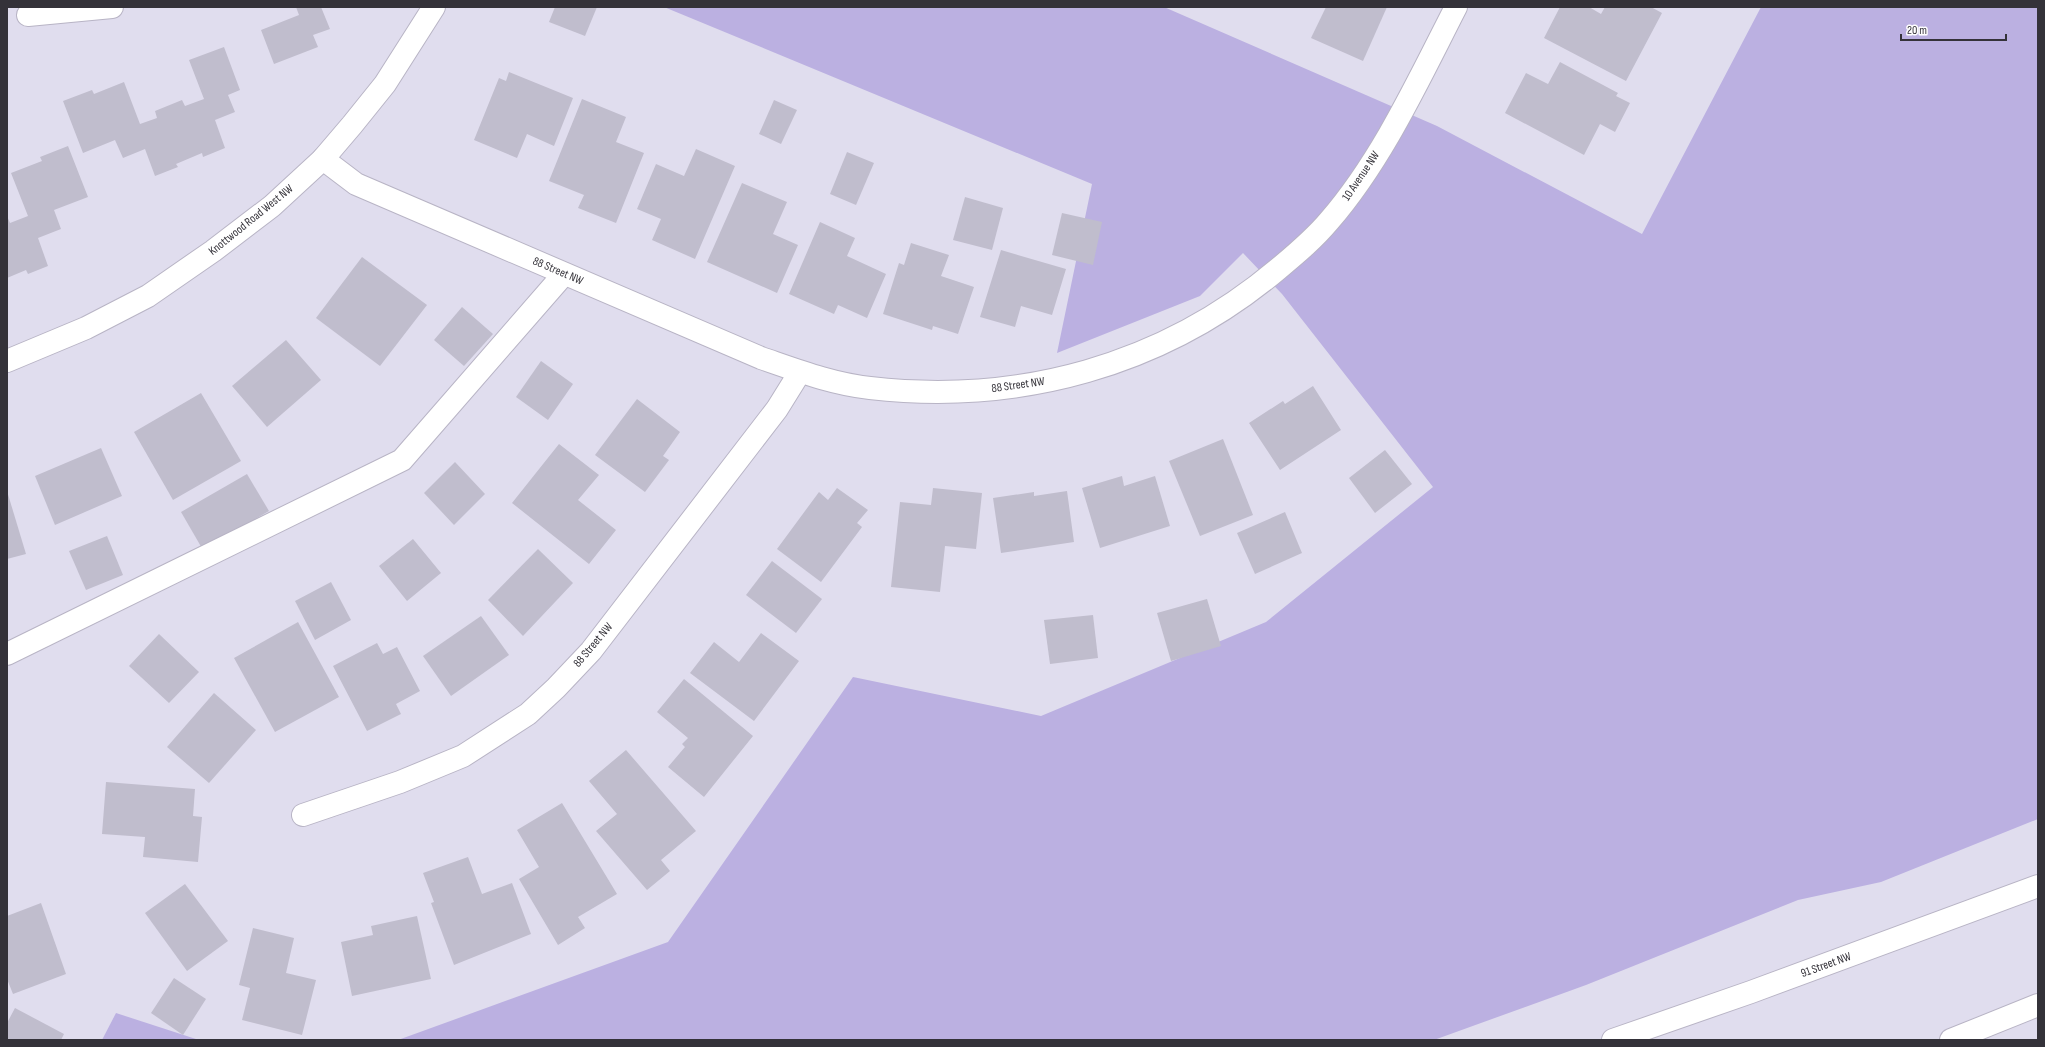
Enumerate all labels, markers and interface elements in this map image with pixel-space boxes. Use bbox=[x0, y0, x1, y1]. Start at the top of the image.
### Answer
scale bar bbox=[1901, 16, 2006, 42]
text: 20 m bbox=[1907, 23, 1927, 38]
street label: 10 Avenue NW bbox=[1339, 148, 1383, 204]
street label: Knottwood Road West NW bbox=[206, 181, 296, 259]
street label: 88 Street NW bbox=[530, 254, 586, 288]
street label: 88 Street NW bbox=[990, 374, 1046, 396]
street label: 88 Street NW bbox=[570, 620, 616, 670]
street label: 91 Street NW bbox=[1799, 949, 1853, 981]

